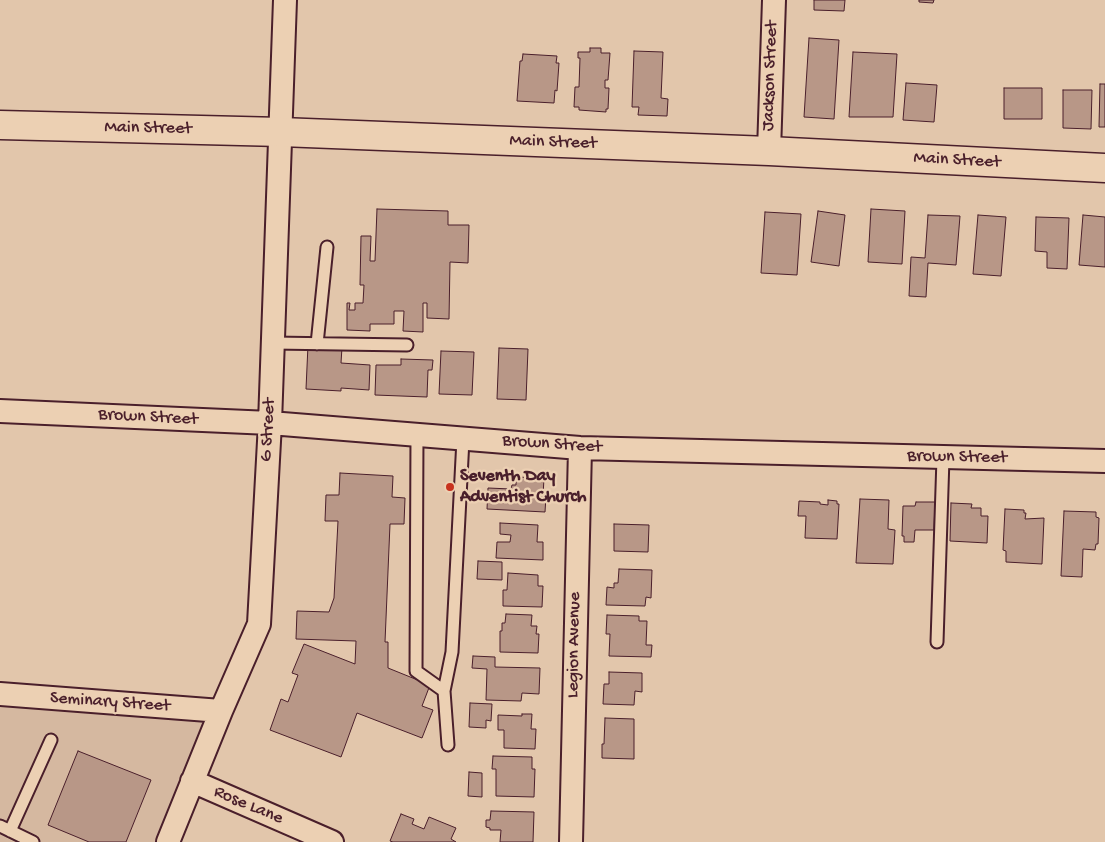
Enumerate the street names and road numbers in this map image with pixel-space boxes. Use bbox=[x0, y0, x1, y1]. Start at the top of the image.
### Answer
street label: Jackson Street bbox=[758, 20, 784, 132]
street label: Main Street bbox=[104, 117, 192, 141]
street label: Main Street bbox=[509, 131, 597, 155]
street label: Main Street bbox=[913, 148, 1001, 174]
street label: G Street bbox=[257, 398, 281, 462]
street label: Brown Street bbox=[98, 405, 198, 431]
street label: Brown Street bbox=[502, 431, 602, 459]
street label: Brown Street bbox=[907, 446, 1007, 470]
street label: Legion Avenue bbox=[563, 592, 587, 698]
street label: Seminary Street bbox=[49, 688, 171, 718]
street label: Rose Lane bbox=[210, 782, 286, 830]

